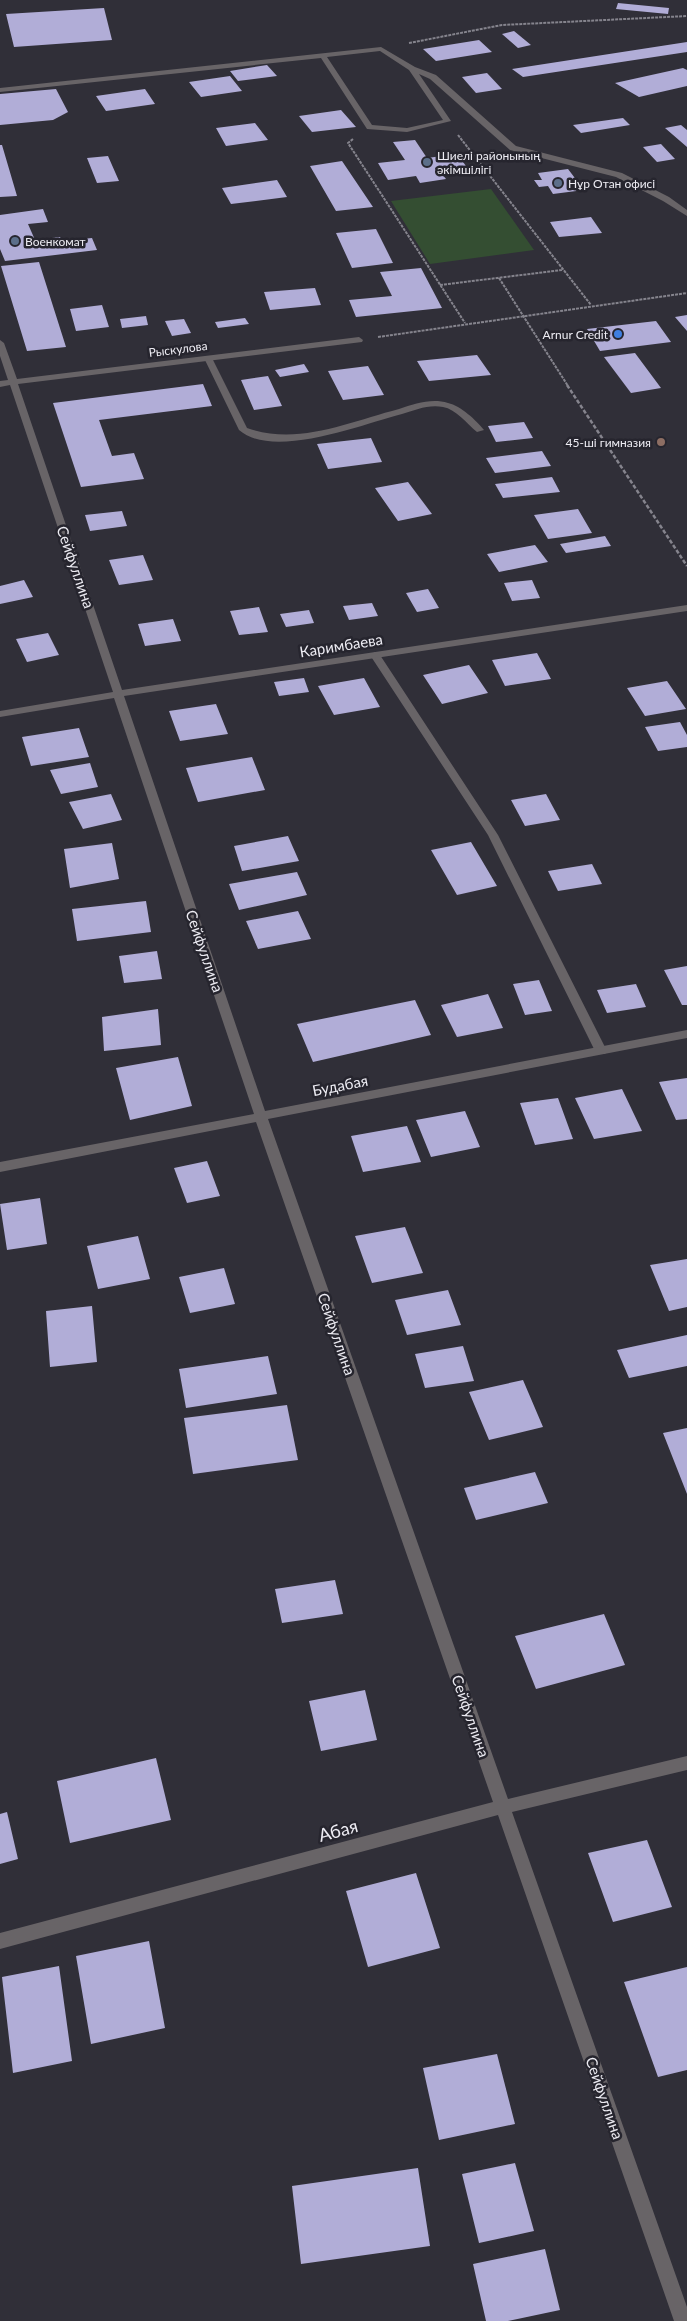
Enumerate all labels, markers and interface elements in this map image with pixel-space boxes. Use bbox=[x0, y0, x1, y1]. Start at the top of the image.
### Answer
place label: Шиелі районының әкімшілігі bbox=[437, 148, 541, 177]
marker: Шиелі районының әкімшілігі bbox=[421, 156, 433, 168]
place label: Нұр Отан офисі bbox=[568, 176, 655, 191]
marker: Нұр Отан офисі bbox=[552, 177, 564, 189]
place label: Военкомат bbox=[25, 234, 86, 249]
marker: Военкомат bbox=[9, 235, 21, 247]
place label: Arnur Credit bbox=[543, 327, 609, 342]
marker: Arnur Credit bbox=[612, 328, 624, 340]
street label: Рыскулова bbox=[148, 338, 208, 360]
place label: 45-ші гимназия bbox=[566, 435, 651, 450]
marker: 45-ші гимназия bbox=[655, 436, 667, 448]
street label: Сейфуллина bbox=[54, 523, 98, 611]
street label: Каримбаева bbox=[298, 630, 384, 660]
street label: Сейфуллина bbox=[183, 907, 227, 995]
street label: Будабая bbox=[311, 1071, 369, 1099]
street label: Сейфуллина bbox=[315, 1290, 359, 1378]
street label: Сейфуллина bbox=[449, 1672, 493, 1760]
street label: Абая bbox=[316, 1814, 360, 1846]
street label: Сейфуллина bbox=[583, 2054, 627, 2142]

